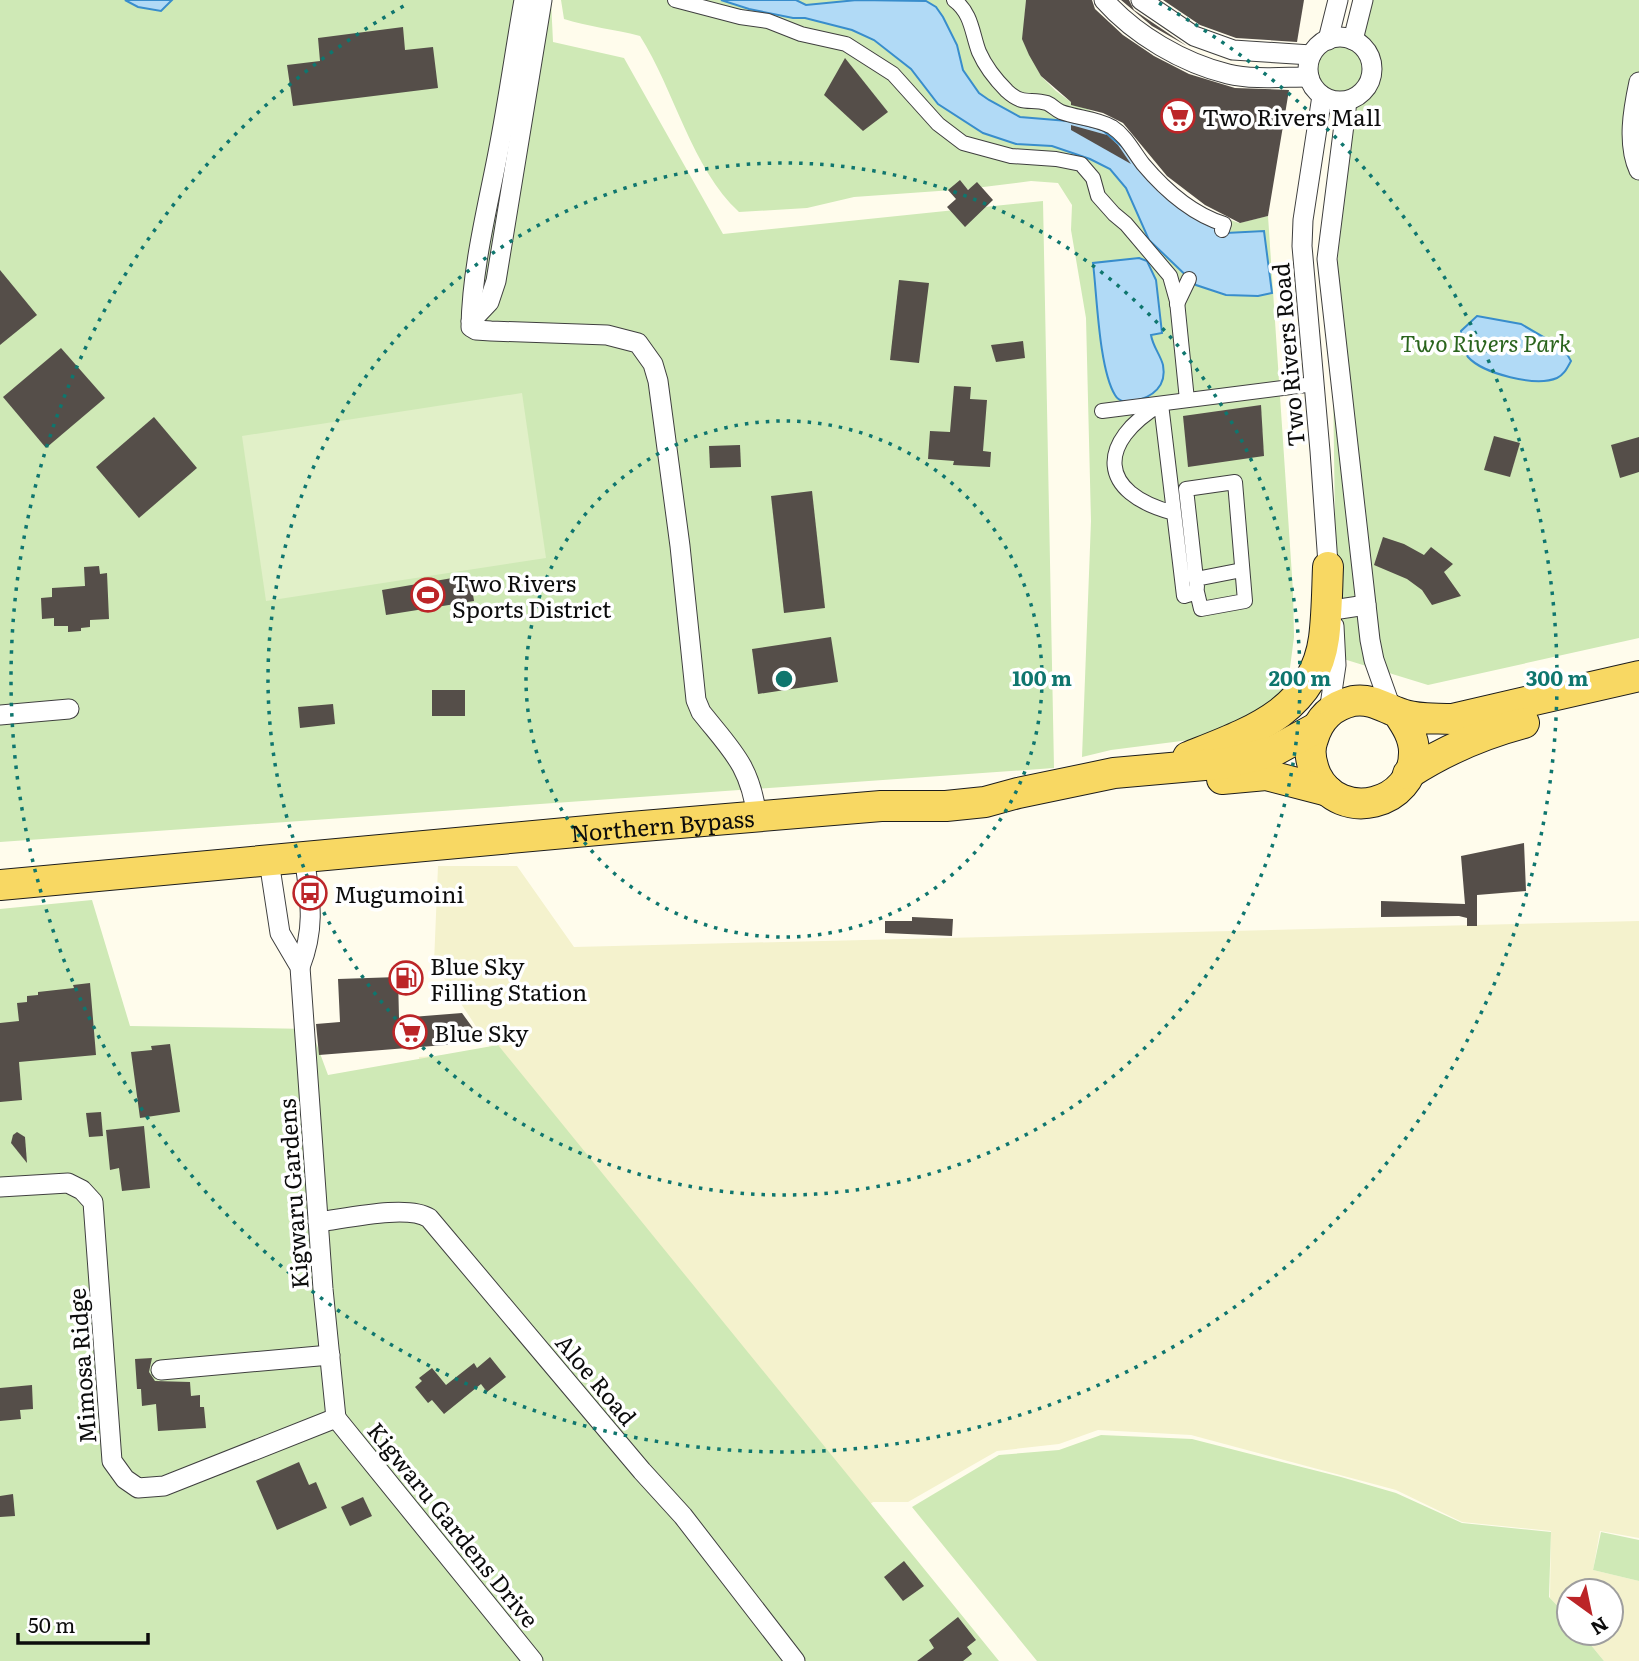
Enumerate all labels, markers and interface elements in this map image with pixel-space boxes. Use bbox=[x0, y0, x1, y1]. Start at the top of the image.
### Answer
supermarket icon: Two Rivers Mall bbox=[1159, 97, 1197, 135]
place label: Two Rivers Mall bbox=[1202, 99, 1381, 133]
street label: Two Rivers Road bbox=[1262, 262, 1312, 448]
park label: Two Rivers Park bbox=[1400, 325, 1572, 359]
place label: Two Rivers Sports District bbox=[452, 565, 612, 625]
sports icon: Two Rivers Sports District bbox=[409, 576, 447, 614]
text: 100 m bbox=[1012, 661, 1072, 692]
text: 200 m bbox=[1269, 661, 1331, 692]
text: 300 m bbox=[1526, 661, 1588, 692]
centre of rings bbox=[772, 667, 796, 691]
street label: Northern Bypass bbox=[569, 800, 755, 849]
bus stop icon: Mugumoini bbox=[291, 874, 329, 912]
place label: Mugumoini bbox=[334, 876, 464, 910]
place label: Blue Sky Filling Station bbox=[430, 948, 587, 1008]
fuel station icon: Blue Sky Filling Station bbox=[387, 959, 425, 997]
supermarket icon: Blue Sky bbox=[391, 1013, 429, 1051]
place label: Blue Sky bbox=[434, 1015, 529, 1049]
street label: Kigwaru Gardens bbox=[268, 1098, 316, 1290]
street label: Mimosa Ridge bbox=[59, 1287, 103, 1445]
street label: Aloe Road bbox=[549, 1326, 645, 1432]
street label: Kigwaru Gardens Drive bbox=[360, 1414, 548, 1634]
north arrow bbox=[1555, 1577, 1625, 1647]
scale bar bbox=[18, 1602, 147, 1646]
text: 50 m bbox=[28, 1608, 75, 1639]
text: N bbox=[1585, 1611, 1614, 1643]

